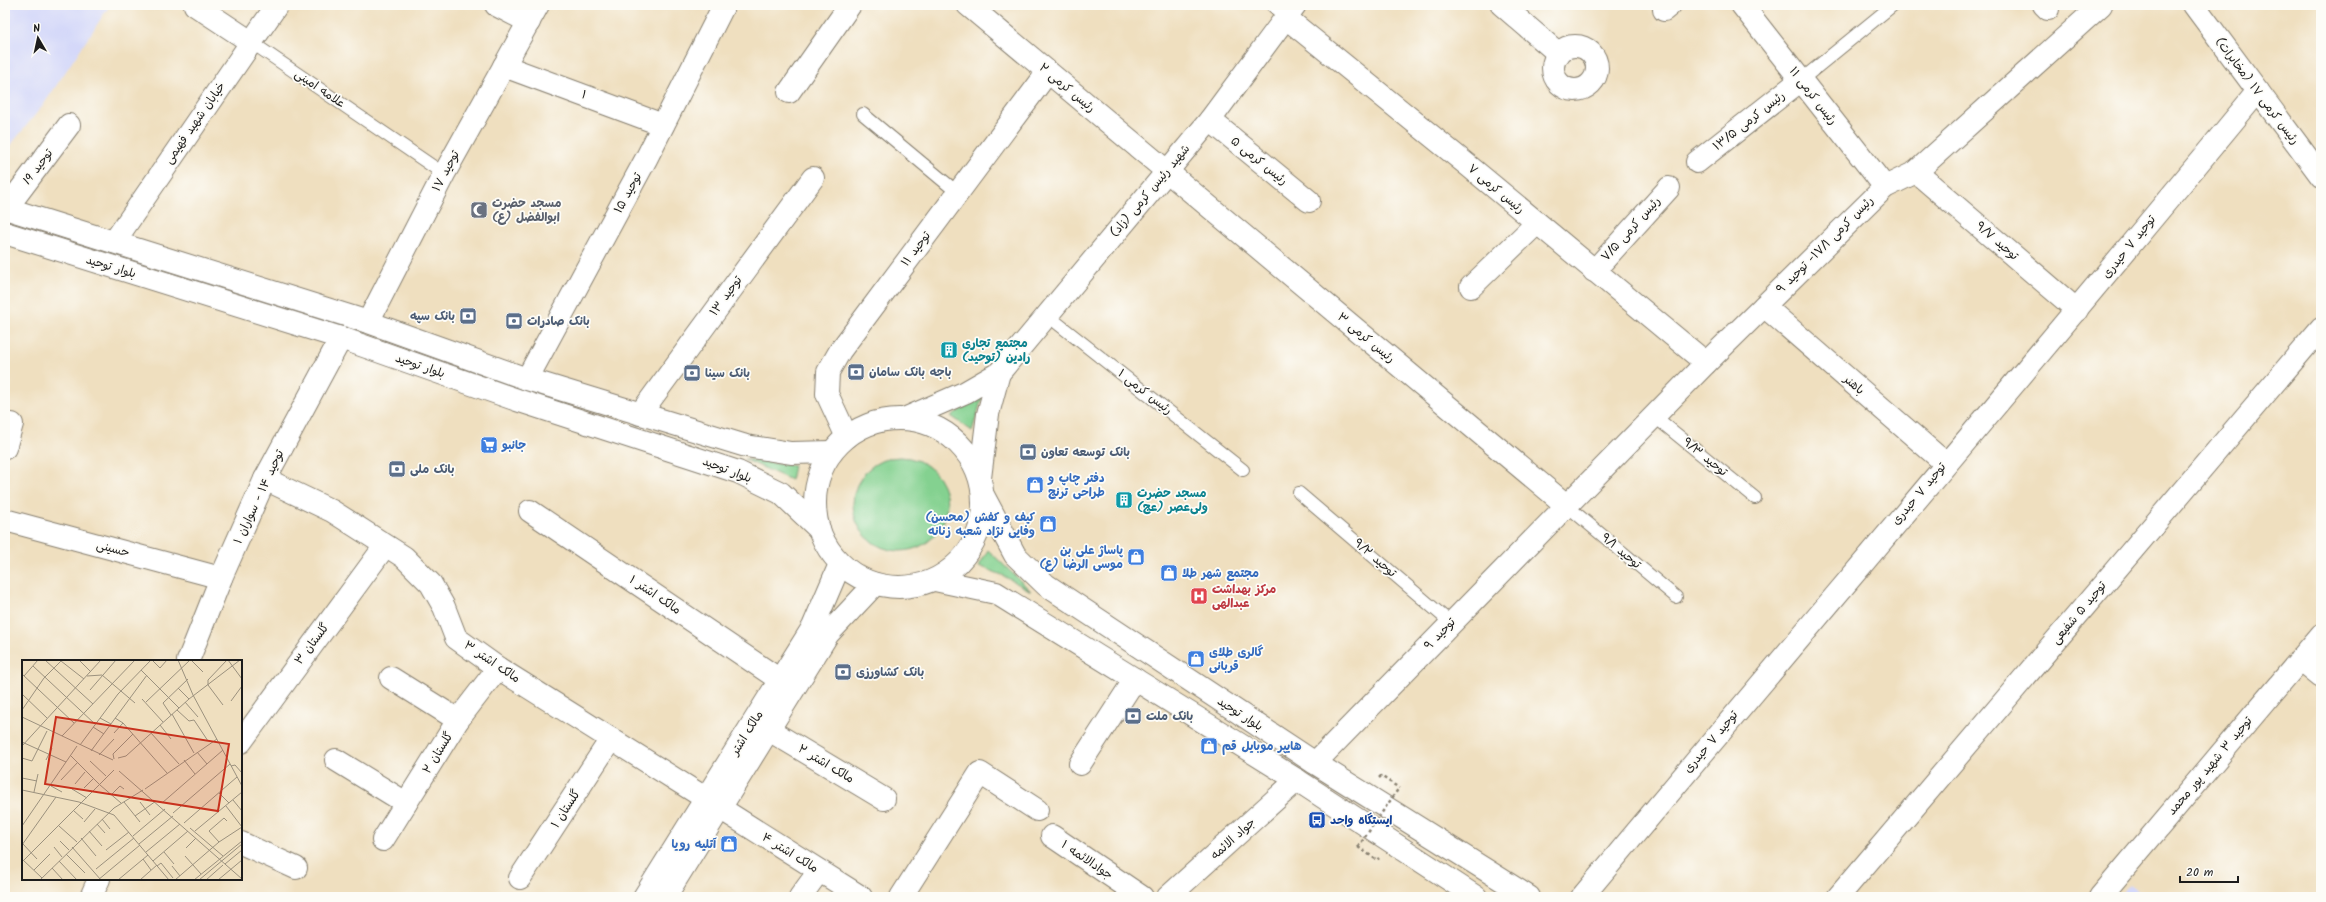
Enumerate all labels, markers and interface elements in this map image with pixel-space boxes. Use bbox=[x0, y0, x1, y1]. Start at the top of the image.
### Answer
north arrow bbox=[18, 18, 58, 58]
text: N bbox=[32, 20, 41, 39]
street label: رئیس کرمی ۱۷ (مخابرات) bbox=[2210, 33, 2304, 149]
street label: رئیس کرمی ۲ bbox=[1035, 59, 1099, 117]
street label: رئیس کرمی ۱۱ bbox=[1784, 63, 1842, 129]
street label: علامه امینی bbox=[291, 65, 349, 113]
street label: خیابان شهید فهیمی bbox=[160, 78, 230, 168]
street label: ۱ bbox=[579, 85, 589, 105]
street label: رئیس کرمی ۱۳/۵ bbox=[1709, 87, 1789, 155]
street label: رئیس کرمی ۵ bbox=[1226, 132, 1292, 190]
street label: شهید رئیس کرمی (زاد) bbox=[1105, 140, 1195, 242]
street label: توحید 19 bbox=[18, 145, 58, 189]
street label: توحید ۱۷ bbox=[427, 147, 465, 195]
street label: رئیس کرمی ۷ bbox=[1463, 160, 1529, 218]
street label: توحید ۱۵ bbox=[609, 169, 647, 217]
street label: رئیس کرمی ۷/۵ bbox=[1597, 192, 1665, 266]
street label: رئیس کرمی ۱۷/۱- توحید ۹ bbox=[1772, 192, 1878, 298]
place label: مسجد حضرت ابوالفضل (ع) bbox=[492, 194, 561, 227]
mosque icon: مسجد حضرت ابوالفضل (ع) bbox=[469, 200, 489, 220]
street label: توحید ۷ حیدری bbox=[2097, 211, 2161, 283]
street label: توحید ۹/۷ bbox=[1971, 217, 2023, 265]
street label: توحید ۱۱ bbox=[896, 227, 936, 271]
street label: بلوار توحید bbox=[84, 250, 138, 284]
street label: توحید ۱۳ bbox=[705, 272, 747, 320]
bank icon: بانک سپه bbox=[458, 306, 478, 326]
place label: بانک سپه bbox=[410, 307, 455, 326]
street label: رئیس کرمی ۳ bbox=[1333, 308, 1399, 368]
bank icon: بانک صادرات bbox=[504, 311, 524, 331]
place label: بانک صادرات bbox=[527, 312, 590, 331]
place label: مجتمع تجاری رادین (توحید) bbox=[962, 334, 1031, 367]
building icon: مجتمع تجاری رادین (توحید) bbox=[939, 340, 959, 360]
street label: بلوار توحید bbox=[393, 349, 447, 383]
bank icon: باجه بانک سامان bbox=[846, 362, 866, 382]
bank icon: بانک سینا bbox=[682, 363, 702, 383]
place label: باجه بانک سامان bbox=[869, 363, 951, 382]
place label: بانک سینا bbox=[705, 364, 750, 383]
street label: رئیس کرمی ۱ bbox=[1114, 365, 1176, 419]
street label: باهنر bbox=[1839, 370, 1869, 400]
street label: توحید ۹/۳ bbox=[1678, 433, 1732, 481]
supermarket icon: جانبو bbox=[479, 435, 499, 455]
place label: جانبو bbox=[501, 436, 526, 455]
bank icon: بانک توسعه تعاون bbox=[1018, 442, 1038, 462]
place label: بانک توسعه تعاون bbox=[1041, 443, 1130, 462]
street label: توحید ۱۴ - سواران ۱ bbox=[229, 446, 289, 547]
street label: بلوار توحید bbox=[699, 452, 755, 488]
street label: توحید ۷ حیدری bbox=[1887, 458, 1951, 529]
bank icon: بانک ملی bbox=[387, 459, 407, 479]
place label: بانک ملی bbox=[410, 460, 454, 479]
place label: دفتر چاپ و طراحی ترنج bbox=[1047, 469, 1105, 502]
shop icon: دفتر چاپ و طراحی ترنج bbox=[1025, 475, 1045, 495]
place label: مسجد حضرت ولی‌عصر (عج) bbox=[1137, 484, 1208, 517]
building icon: مسجد حضرت ولی‌عصر (عج) bbox=[1114, 490, 1134, 510]
place label: کیف و کفش (محسن) وفایی نژاد شعبه زنانه bbox=[925, 508, 1036, 541]
shop icon: کیف و کفش (محسن) وفایی نژاد شعبه زنانه bbox=[1038, 514, 1058, 534]
street label: توحید ۹/۱ bbox=[1597, 528, 1646, 574]
street label: توحید ۹/۲ bbox=[1349, 534, 1401, 582]
street label: حسینی bbox=[94, 535, 132, 563]
place label: پاساژ علی بن موسی الرضا (ع) bbox=[1039, 541, 1124, 574]
shop icon: پاساژ علی بن موسی الرضا (ع) bbox=[1126, 547, 1146, 567]
shop icon: مجتمع شهر طلا bbox=[1159, 563, 1179, 583]
place label: مجتمع شهر طلا bbox=[1182, 564, 1259, 583]
street label: مالک اشتر ۱ bbox=[625, 571, 685, 619]
street label: توحید ۵ شفیعی bbox=[2047, 577, 2111, 649]
place label: مرکز بهداشت عبدالهی bbox=[1212, 580, 1276, 613]
hospital icon: مرکز بهداشت عبدالهی bbox=[1189, 586, 1209, 606]
street label: توحید ۹ bbox=[1420, 613, 1461, 655]
street label: گلستان ۳ bbox=[290, 619, 334, 669]
street label: مالک اشتر ۳ bbox=[460, 636, 524, 688]
place label: گالری طلای قربانی bbox=[1209, 643, 1264, 676]
shop icon: گالری طلای قربانی bbox=[1186, 649, 1206, 669]
inset map bbox=[22, 660, 242, 880]
bank icon: بانک کشاورزی bbox=[833, 662, 853, 682]
place label: بانک کشاورزی bbox=[856, 663, 924, 682]
street label: بلوار توحید bbox=[1213, 692, 1267, 736]
bank icon: بانک ملت bbox=[1123, 706, 1143, 726]
street label: توحید ۷ حیدری bbox=[1679, 706, 1743, 777]
street label: مالک اشتر bbox=[725, 707, 768, 760]
place label: بانک ملت bbox=[1146, 707, 1193, 726]
street label: توحید ۳ شهيد پور محمد bbox=[2163, 712, 2257, 820]
street label: گلستان ۲ bbox=[418, 728, 458, 778]
shop icon: هایپر موبایل قم bbox=[1199, 736, 1219, 756]
place label: هایپر موبایل قم bbox=[1222, 737, 1302, 756]
street label: مالک اشتر ۲ bbox=[794, 740, 858, 788]
street label: گلستان ۱ bbox=[546, 786, 586, 832]
bus stop icon: ایستگاه واحد bbox=[1307, 810, 1327, 830]
place label: ایستگاه واحد bbox=[1330, 811, 1392, 830]
street label: جواد الائمه bbox=[1206, 813, 1260, 865]
street label: مالک اشتر ۴ bbox=[758, 828, 822, 878]
shop icon: آتلیه رویا bbox=[719, 834, 739, 854]
place label: آتلیه رویا bbox=[671, 835, 717, 854]
street label: جوادالائمه ۱ bbox=[1057, 835, 1117, 885]
scale bar bbox=[2180, 858, 2238, 884]
text: 20 m bbox=[2186, 863, 2214, 882]

